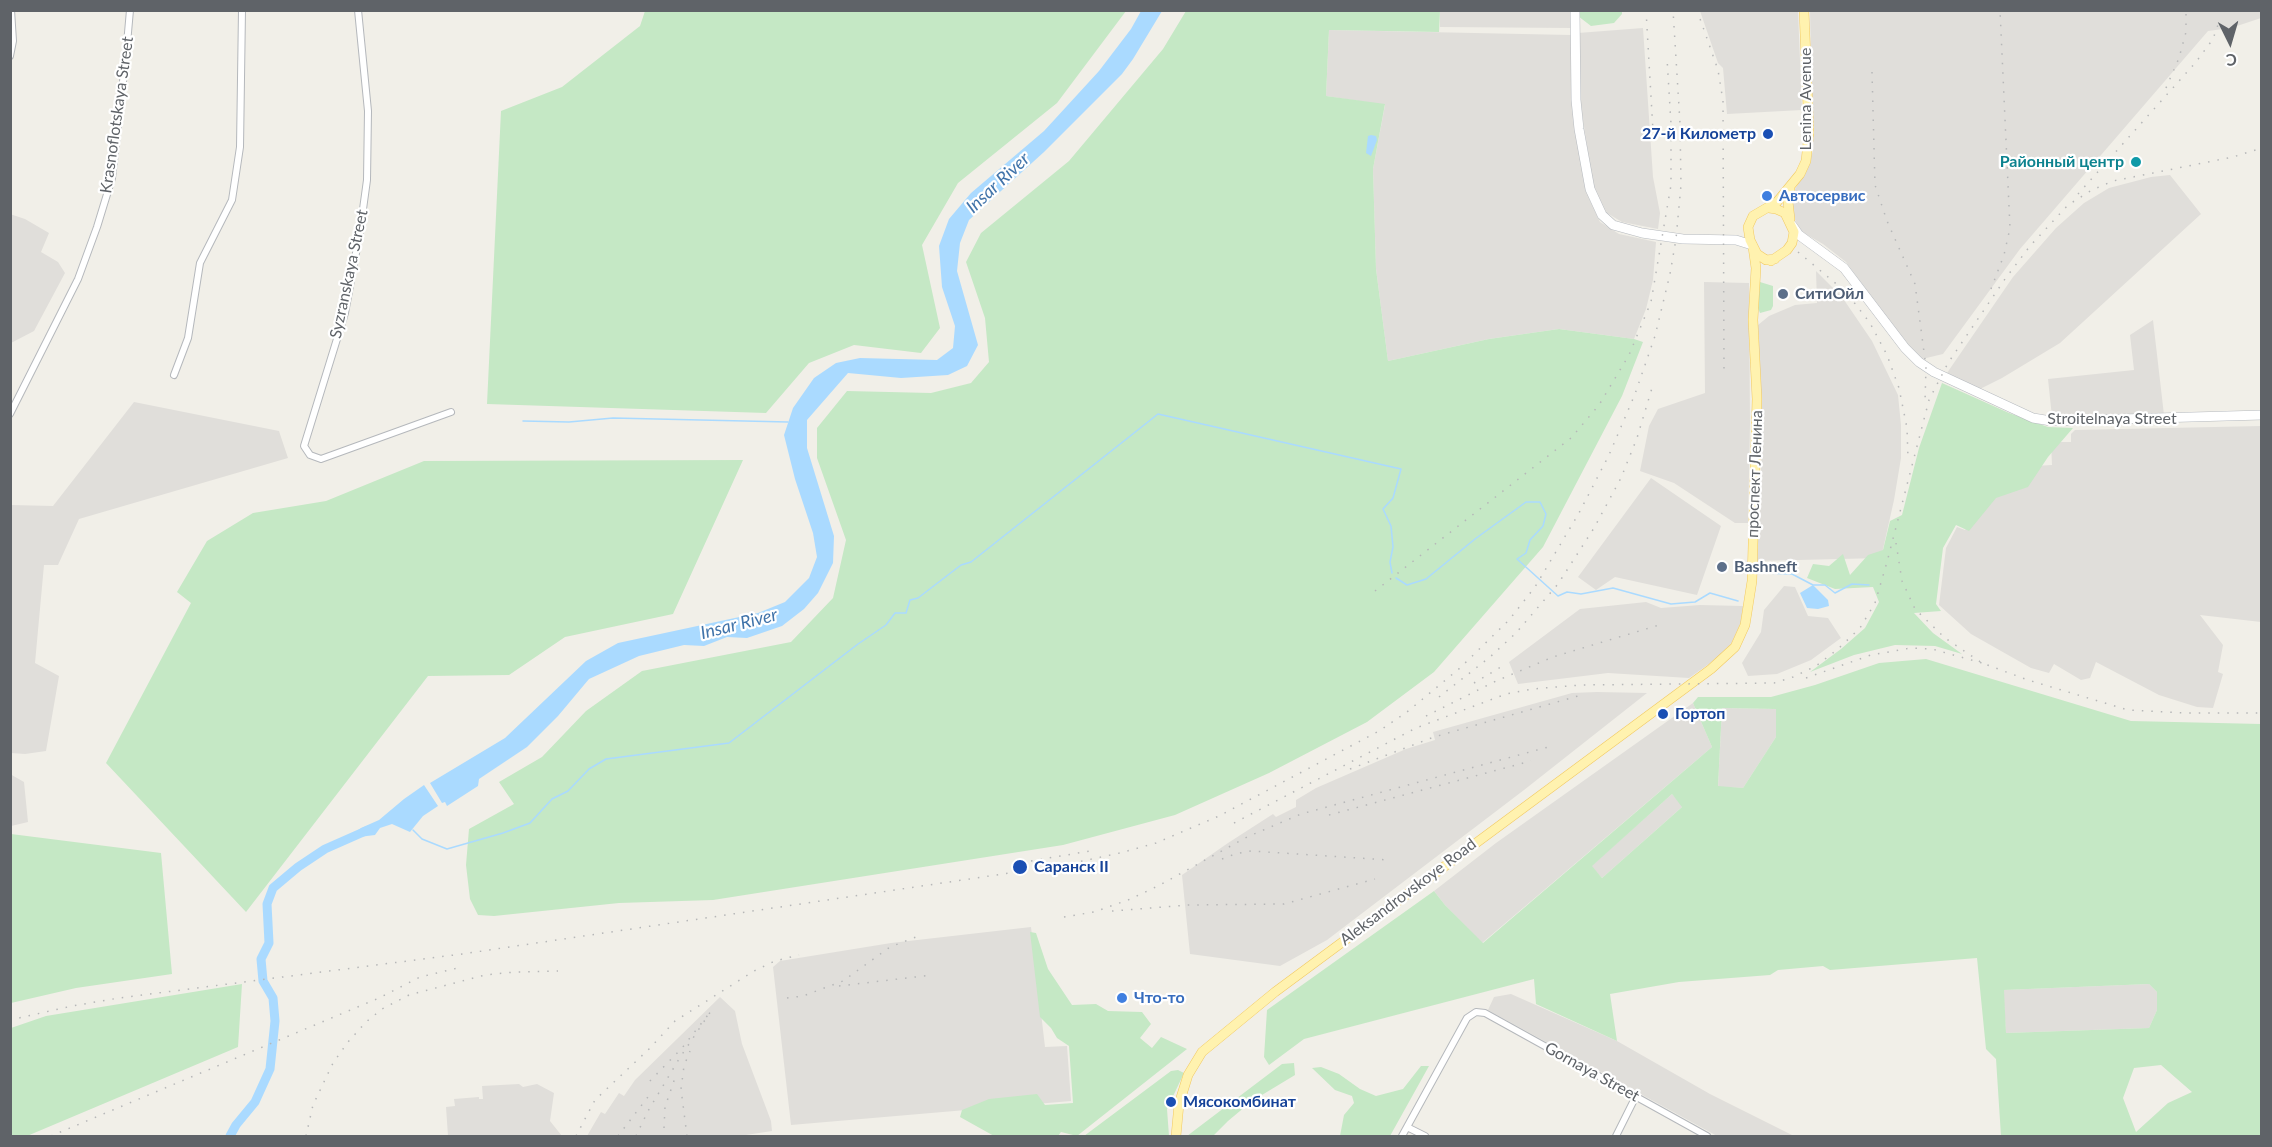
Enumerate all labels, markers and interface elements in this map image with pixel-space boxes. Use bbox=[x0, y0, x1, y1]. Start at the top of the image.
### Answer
north arrow bbox=[2200, 12, 2260, 72]
street label: Krasnoflotskaya Street bbox=[96, 35, 138, 195]
street label: Lenina Avenue bbox=[1796, 48, 1816, 150]
text: С bbox=[2226, 51, 2238, 70]
place label: 27-й Километр bbox=[1642, 124, 1756, 144]
marker: 27-й Километр bbox=[1761, 127, 1775, 141]
water label: Insar River bbox=[962, 148, 1034, 218]
place label: Районный центр bbox=[2000, 152, 2124, 172]
marker: Районный центр bbox=[2129, 155, 2143, 169]
place label: Автосервис bbox=[1779, 186, 1865, 206]
marker: Автосервис bbox=[1760, 189, 1774, 203]
street label: Syzranskaya Street bbox=[326, 208, 372, 340]
place label: СитиОйл bbox=[1795, 284, 1864, 304]
marker: СитиОйл bbox=[1776, 287, 1790, 301]
street label: Stroitelnaya Street bbox=[2047, 409, 2177, 429]
street label: проспект Ленина bbox=[1743, 410, 1767, 538]
place label: Bashneft bbox=[1734, 557, 1797, 577]
marker: Bashneft bbox=[1715, 560, 1729, 574]
water label: Insar River bbox=[698, 604, 780, 644]
place label: Гортоп bbox=[1675, 704, 1725, 724]
marker: Гортоп bbox=[1656, 707, 1670, 721]
street label: Aleksandrovskoye Road bbox=[1336, 834, 1480, 950]
place label: Саранск II bbox=[1034, 857, 1109, 877]
marker: Саранск II bbox=[1011, 858, 1029, 876]
place label: Что-то bbox=[1134, 988, 1185, 1008]
marker: Что-то bbox=[1115, 991, 1129, 1005]
street label: Gornaya Street bbox=[1541, 1038, 1643, 1106]
place label: Мясокомбинат bbox=[1183, 1092, 1296, 1112]
marker: Мясокомбинат bbox=[1164, 1095, 1178, 1109]

